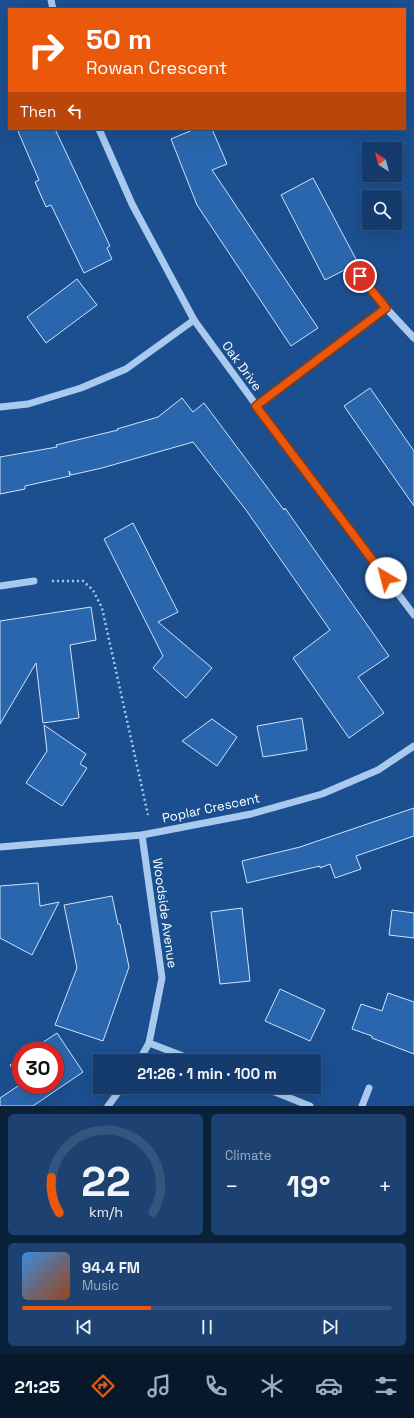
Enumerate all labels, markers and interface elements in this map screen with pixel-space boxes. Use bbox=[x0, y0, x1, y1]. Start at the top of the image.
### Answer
text: 50 m bbox=[86, 21, 152, 57]
icon: right bbox=[20, 24, 72, 76]
text: Rowan Crescent bbox=[86, 56, 227, 79]
icon: left bbox=[64, 100, 86, 122]
text: Then bbox=[20, 102, 56, 121]
north arrow bbox=[362, 142, 402, 182]
map controls bbox=[362, 142, 402, 230]
button: search bbox=[362, 190, 402, 230]
pin bbox=[343, 259, 377, 293]
icon: arrive bbox=[349, 265, 371, 287]
street label: Oak Drive bbox=[218, 338, 266, 394]
position arrow bbox=[365, 557, 407, 599]
street label: Poplar Crescent bbox=[160, 789, 262, 827]
street label: Woodside Avenue bbox=[149, 857, 181, 969]
speed limit sign: 30 bbox=[12, 1042, 64, 1094]
text: 21:26 · 1 min · 100 m bbox=[137, 1064, 277, 1083]
text: Climate bbox=[225, 1147, 271, 1164]
text: 22 bbox=[81, 1154, 130, 1207]
text: 19° bbox=[287, 1167, 330, 1206]
text: − bbox=[225, 1172, 239, 1200]
text: + bbox=[378, 1172, 392, 1200]
text: km/h bbox=[88, 1202, 123, 1220]
text: 94.4 FM bbox=[82, 1258, 140, 1277]
text: Music bbox=[82, 1277, 119, 1294]
icon: previous bbox=[73, 1316, 95, 1338]
icon: pause bbox=[196, 1316, 218, 1338]
icon: next bbox=[319, 1316, 341, 1338]
icon: directions bbox=[89, 1372, 117, 1400]
icon: music bbox=[145, 1372, 173, 1400]
icon: phone bbox=[202, 1372, 230, 1400]
icon: climate bbox=[258, 1372, 286, 1400]
icon: car bbox=[315, 1372, 343, 1400]
icon: filters bbox=[372, 1372, 400, 1400]
text: 21:25 bbox=[14, 1375, 60, 1398]

